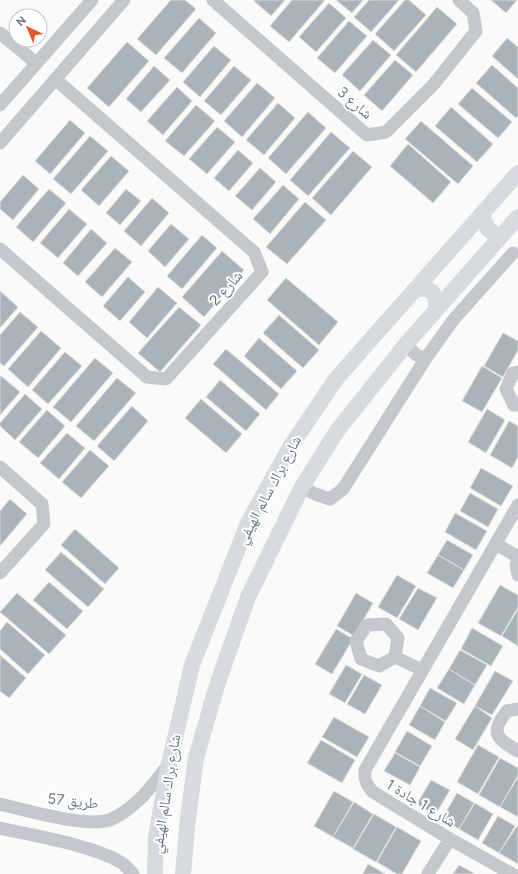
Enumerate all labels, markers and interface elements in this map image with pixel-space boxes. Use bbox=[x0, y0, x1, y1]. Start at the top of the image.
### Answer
north arrow bbox=[8, 8, 48, 48]
text: N bbox=[14, 14, 29, 29]
street label: شارع 3 bbox=[333, 83, 376, 124]
street label: شارع 2 bbox=[206, 267, 247, 310]
street label: شارع براك سالم الهيفي bbox=[233, 432, 308, 549]
street label: شارع براك سالم الهيفي bbox=[148, 733, 187, 855]
street label: شارع 1 جادة 1 bbox=[383, 775, 459, 832]
street label: طريق 57 bbox=[47, 789, 99, 814]

